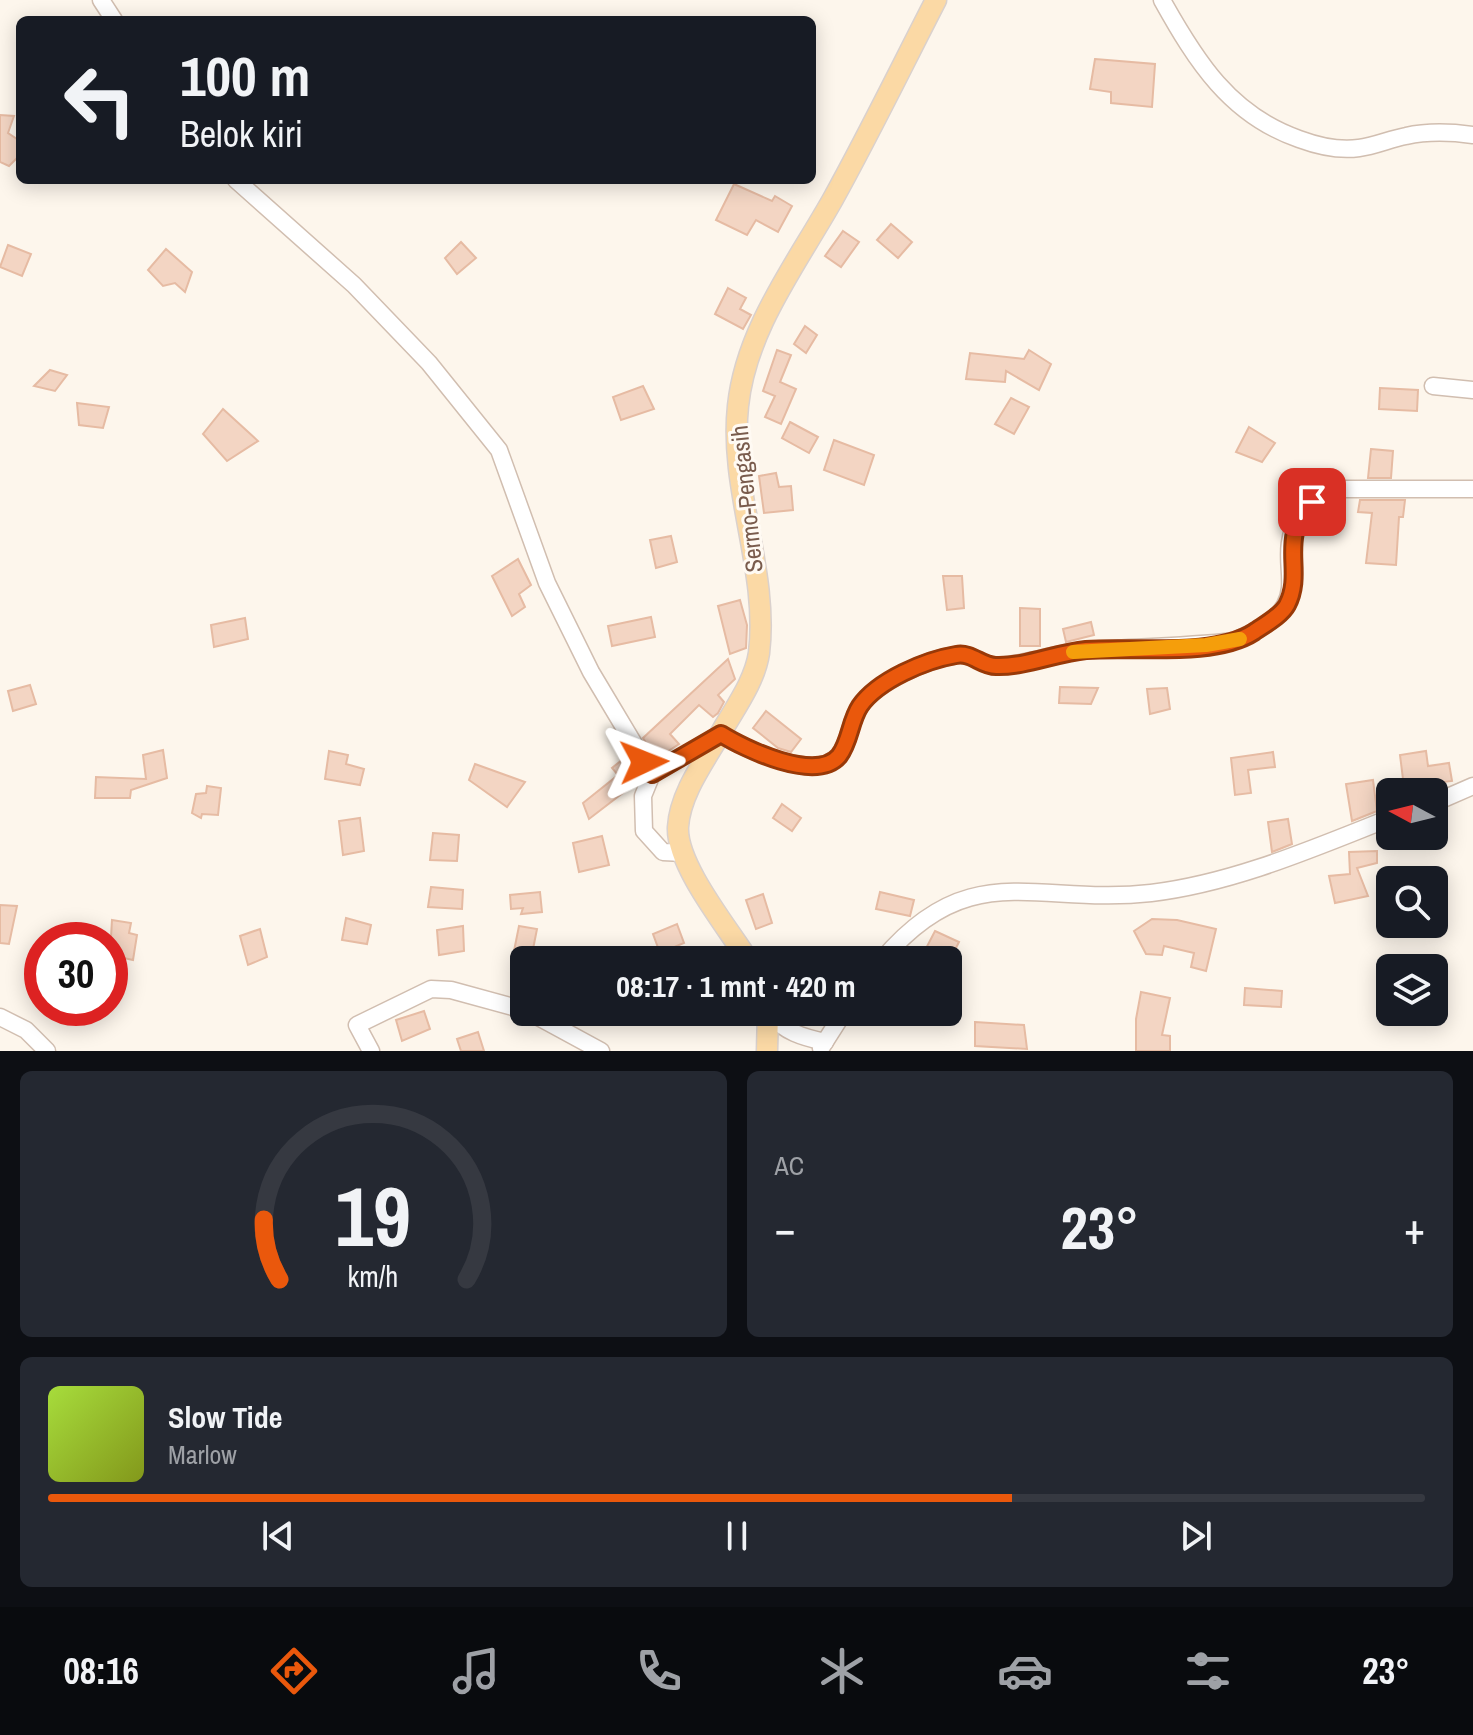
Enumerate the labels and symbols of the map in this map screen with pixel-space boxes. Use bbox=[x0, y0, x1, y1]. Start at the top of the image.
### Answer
street label: Sermo-Pengasih bbox=[722, 424, 770, 574]
pin bbox=[1278, 468, 1346, 536]
position arrow bbox=[602, 720, 686, 804]
north arrow bbox=[1376, 778, 1448, 850]
speed limit sign: 30 bbox=[24, 922, 128, 1026]

